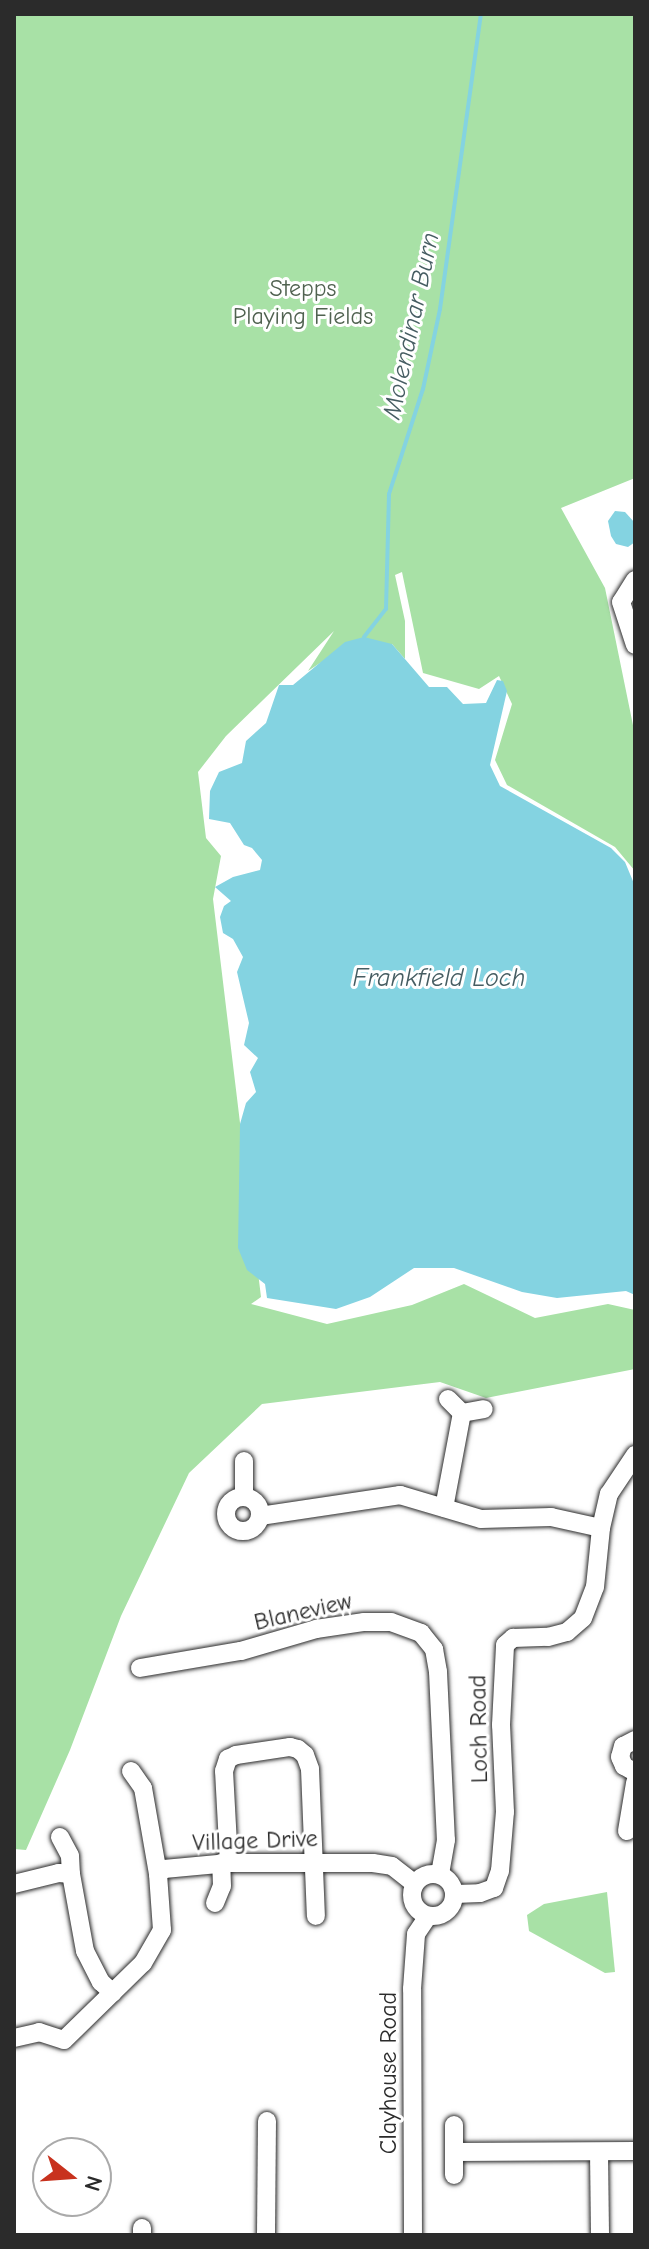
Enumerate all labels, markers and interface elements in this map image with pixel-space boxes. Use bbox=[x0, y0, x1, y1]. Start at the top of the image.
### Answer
water label: Molendinar Burn bbox=[377, 230, 447, 422]
park label: Stepps Playing Fields bbox=[233, 275, 373, 331]
water label: Frankfield Loch bbox=[353, 963, 525, 995]
street label: Blaneview bbox=[251, 1587, 355, 1637]
street label: Loch Road bbox=[464, 1674, 494, 1784]
street label: Village Drive bbox=[192, 1824, 318, 1858]
street label: Clayhouse Road bbox=[375, 1992, 403, 2154]
north arrow bbox=[32, 2137, 112, 2217]
text: N bbox=[79, 2173, 108, 2194]

